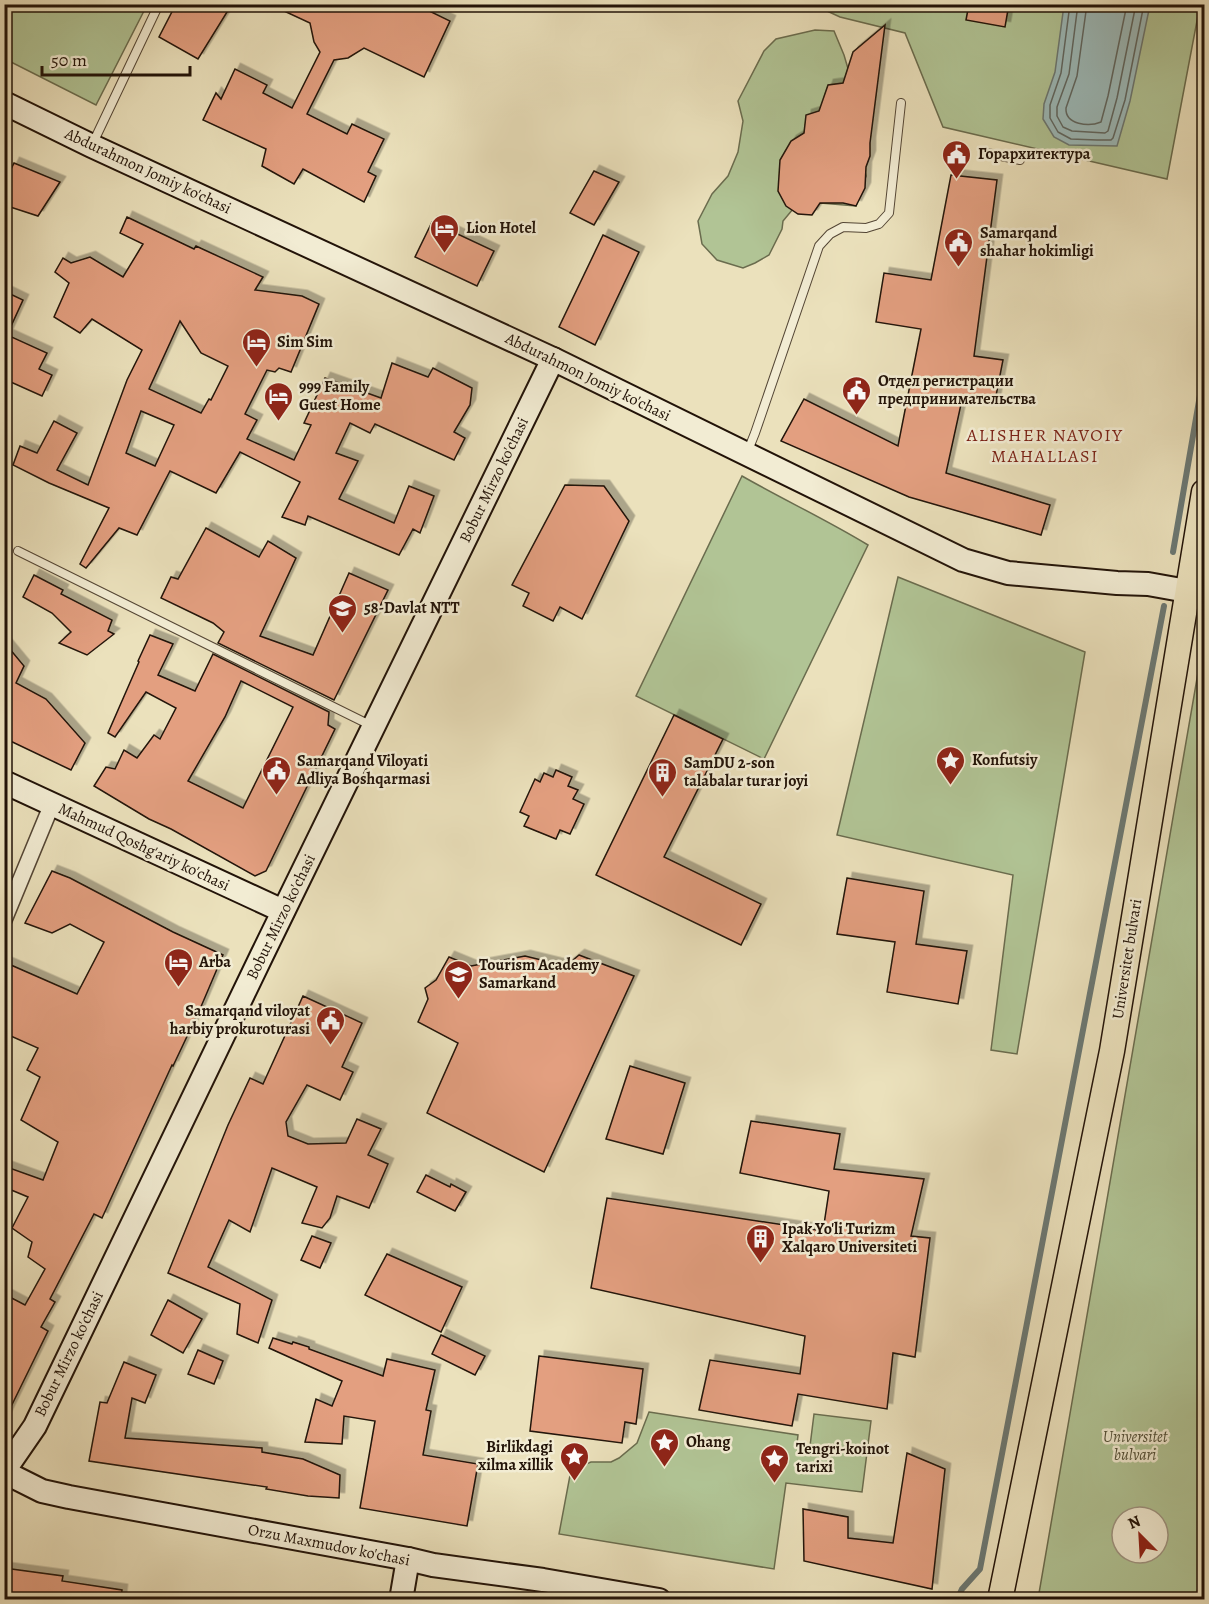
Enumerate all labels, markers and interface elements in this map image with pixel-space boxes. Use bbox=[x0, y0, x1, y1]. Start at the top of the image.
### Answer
scale bar bbox=[42, 39, 190, 77]
text: 50 m bbox=[51, 48, 87, 72]
street label: Abdurahmon Jomiy ko'chasi bbox=[60, 122, 235, 219]
public building icon: Горархитектура bbox=[941, 138, 973, 180]
place label: Горархитектура bbox=[978, 143, 1091, 165]
hotel icon: Lion Hotel bbox=[429, 212, 461, 254]
place label: Lion Hotel bbox=[466, 217, 537, 239]
place label: Samarqand shahar hokimligi bbox=[980, 222, 1094, 262]
public building icon: Samarqand shahar hokimligi bbox=[943, 226, 975, 268]
hotel icon: Sim Sim bbox=[240, 326, 272, 368]
street label: Abdurahmon Jomiy ko'chasi bbox=[501, 327, 674, 427]
place label: Sim Sim bbox=[277, 331, 333, 353]
place label: Отдел регистрации предпринимательства bbox=[878, 370, 1036, 410]
public building icon: Отдел регистрации предпринимательства bbox=[841, 374, 873, 416]
place label: 999 Family Guest Home bbox=[299, 376, 381, 416]
hotel icon: 999 Family Guest Home bbox=[262, 380, 294, 422]
street label: Bobur Mirzo ko'chasi bbox=[454, 414, 534, 546]
district label: ALISHER NAVOIY MAHALLASI bbox=[966, 423, 1123, 468]
school or university icon: 58-Davlat NTT bbox=[327, 592, 359, 634]
place label: 58-Davlat NTT bbox=[364, 597, 460, 619]
place icon: Konfutsiy bbox=[935, 744, 967, 786]
place label: Konfutsiy bbox=[972, 749, 1038, 771]
place label: Samarqand Viloyati Adliya Boshqarmasi bbox=[296, 750, 431, 790]
place label: SamDU 2-son talabalar turar joyi bbox=[684, 752, 809, 792]
public building icon: Samarqand Viloyati Adliya Boshqarmasi bbox=[260, 754, 292, 796]
building icon: SamDU 2-son talabalar turar joyi bbox=[647, 756, 679, 798]
street label: Mahmud Qoshg'ariy ko'chasi bbox=[55, 798, 233, 896]
street label: Bobur Mirzo ko'chasi bbox=[241, 851, 321, 983]
street label: Universitet bulvari bbox=[1107, 897, 1147, 1021]
hotel icon: Arba bbox=[162, 946, 194, 988]
place label: Arba bbox=[198, 951, 231, 973]
place label: Tourism Academy Samarkand bbox=[479, 954, 600, 994]
school or university icon: Tourism Academy Samarkand bbox=[442, 958, 474, 1000]
place label: Samarqand viloyat harbiy prokuroturasi bbox=[170, 1000, 311, 1040]
public building icon: Samarqand viloyat harbiy prokuroturasi bbox=[315, 1004, 347, 1046]
place label: Ipak Yo'li Turizm Xalqaro Universiteti bbox=[782, 1218, 917, 1258]
building icon: Ipak Yo'li Turizm Xalqaro Universiteti bbox=[745, 1222, 777, 1264]
street label: Bobur Mirzo ko'chasi bbox=[29, 1288, 109, 1420]
place icon: Ohang bbox=[649, 1426, 681, 1468]
park label: Universitet bulvari bbox=[1103, 1426, 1169, 1466]
place label: Ohang bbox=[686, 1431, 731, 1453]
place label: Birlikdagi xilma xillik bbox=[478, 1436, 554, 1476]
place label: Tengri-koinot tarixi bbox=[796, 1438, 890, 1478]
place icon: Birlikdagi xilma xillik bbox=[558, 1440, 590, 1482]
place icon: Tengri-koinot tarixi bbox=[759, 1442, 791, 1484]
north arrow bbox=[1110, 1505, 1170, 1565]
text: N bbox=[1125, 1510, 1144, 1535]
street label: Orzu Maxmudov ko'chasi bbox=[246, 1519, 412, 1571]

